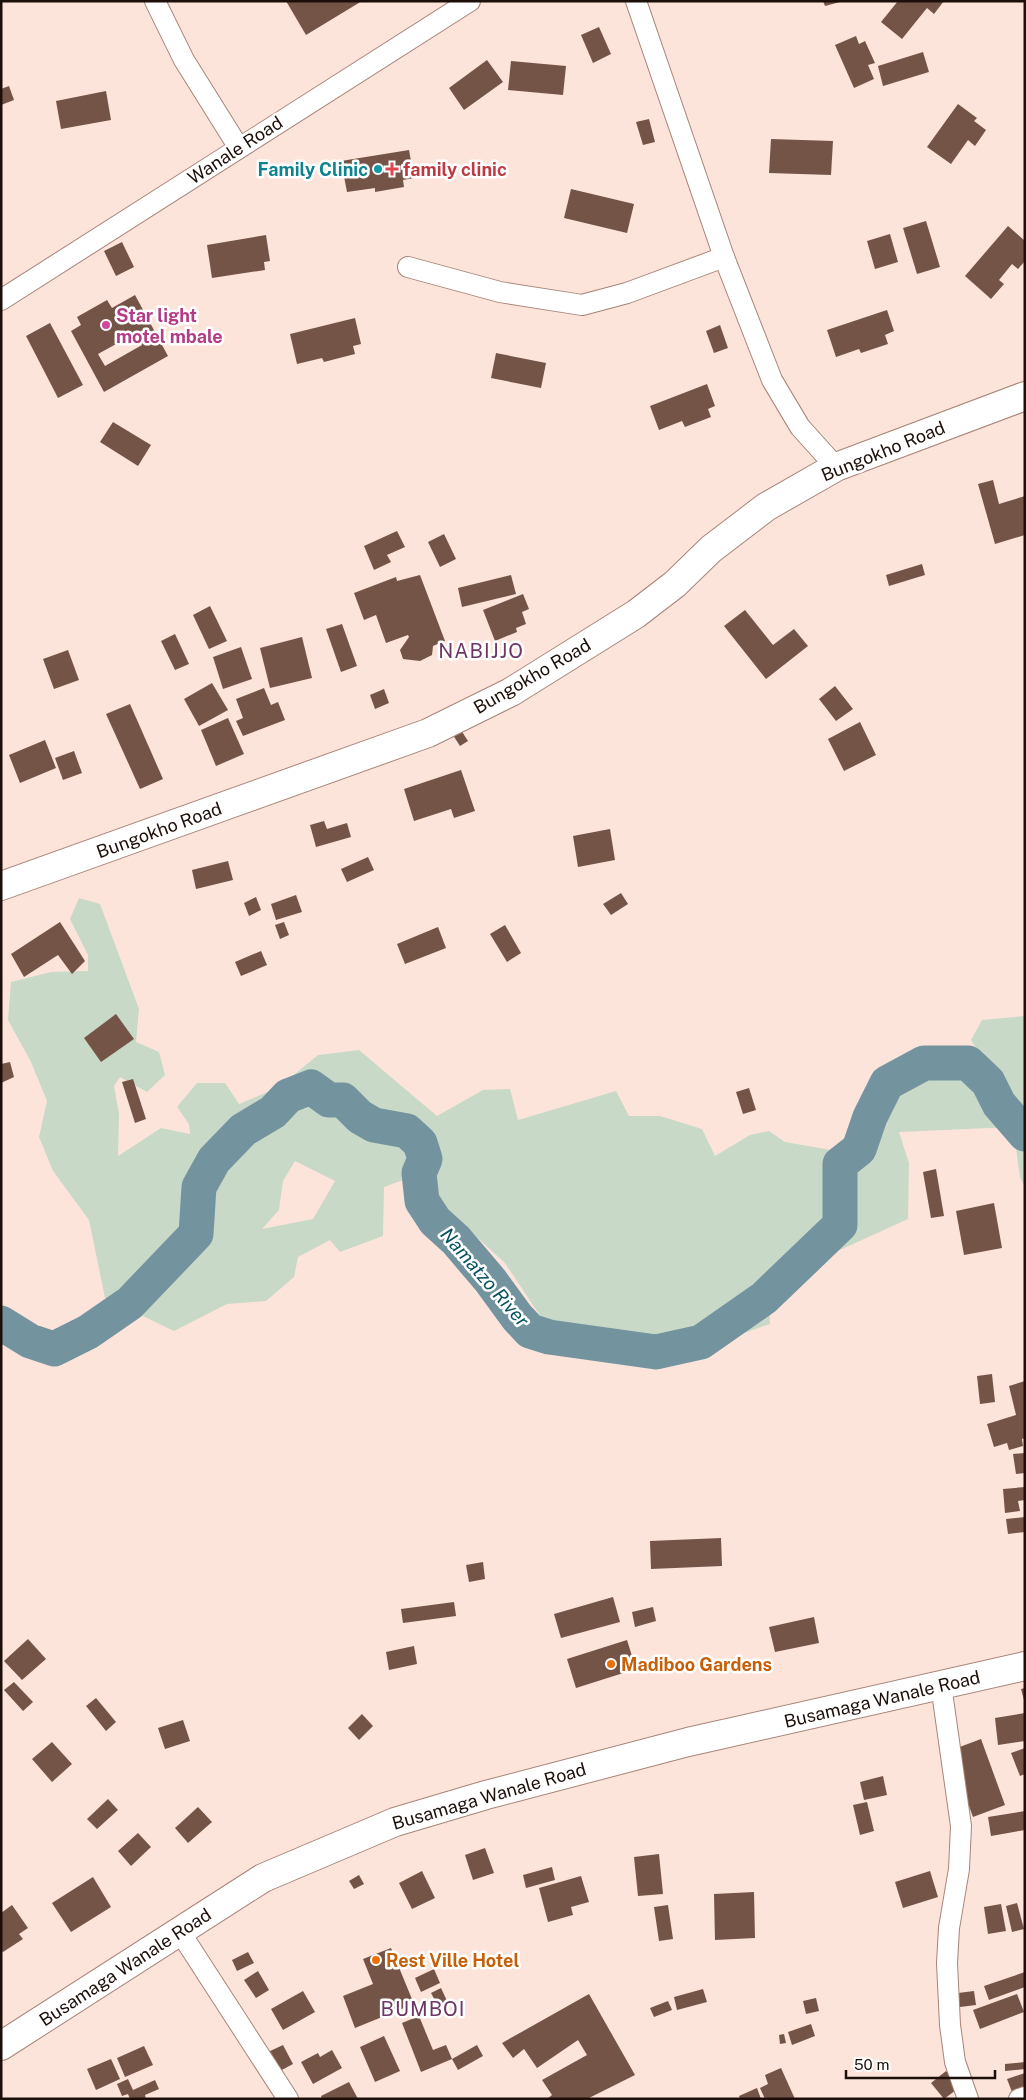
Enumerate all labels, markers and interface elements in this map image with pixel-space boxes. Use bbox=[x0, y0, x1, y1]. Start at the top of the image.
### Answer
street label: Wanale Road bbox=[184, 112, 286, 188]
place label: Family Clinic bbox=[257, 159, 368, 180]
place label: family clinic bbox=[403, 159, 507, 180]
marker: family clinic bbox=[385, 162, 399, 176]
marker: Family Clinic bbox=[372, 163, 384, 175]
place label: Star light motel mbale bbox=[116, 305, 223, 347]
marker: Star light motel mbale bbox=[100, 319, 112, 331]
street label: Bungokho Road bbox=[818, 417, 948, 485]
street label: Bungokho Road bbox=[470, 634, 594, 718]
district label: NABIJJO bbox=[438, 639, 524, 663]
street label: Bungokho Road bbox=[94, 798, 224, 862]
water label: Namatzo River bbox=[436, 1223, 534, 1331]
place label: Madiboo Gardens bbox=[621, 1654, 772, 1675]
marker: Madiboo Gardens bbox=[605, 1658, 617, 1670]
street label: Busamaga Wanale Road bbox=[782, 1666, 982, 1732]
street label: Busamaga Wanale Road bbox=[390, 1758, 588, 1834]
street label: Busamaga Wanale Road bbox=[35, 1904, 215, 2030]
place label: Rest Ville Hotel bbox=[386, 1950, 519, 1971]
marker: Rest Ville Hotel bbox=[370, 1954, 382, 1966]
district label: BUMBOI bbox=[381, 1997, 465, 2021]
scale bar bbox=[846, 2048, 995, 2080]
text: 50 m bbox=[854, 2056, 889, 2073]

